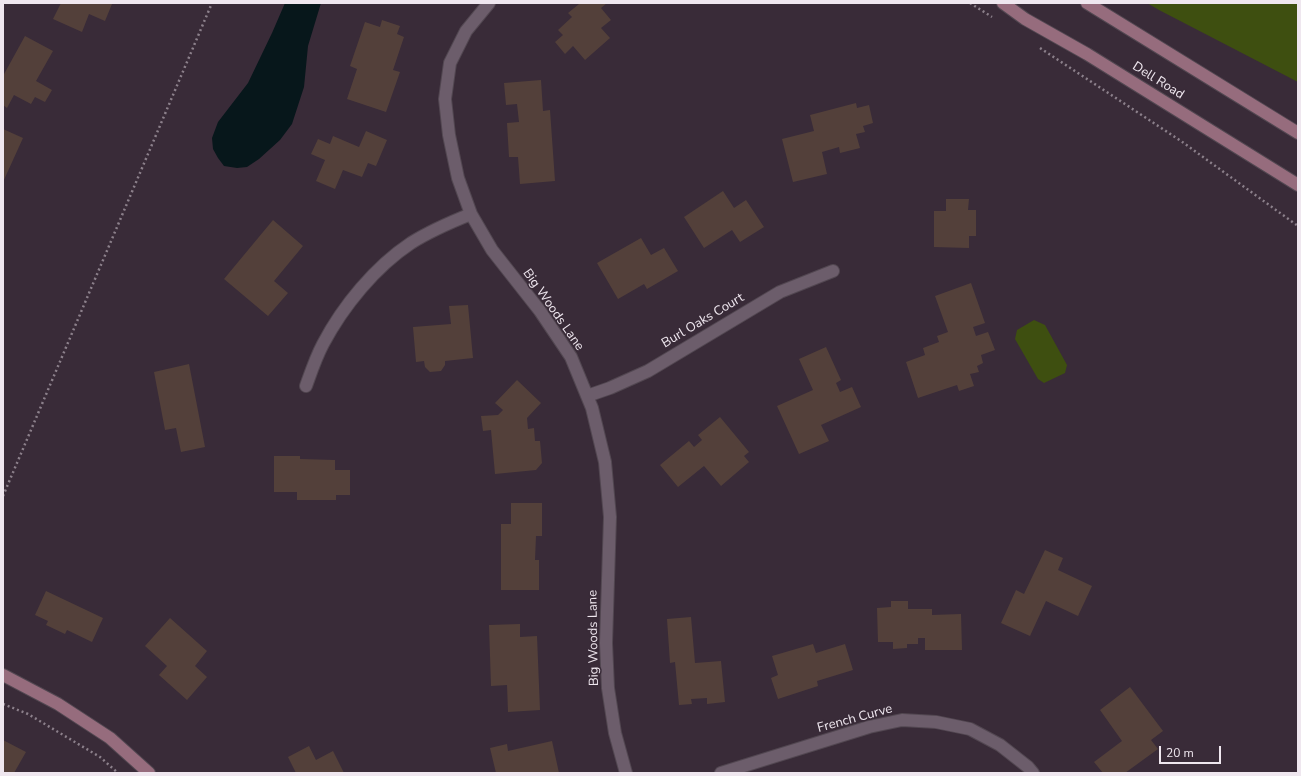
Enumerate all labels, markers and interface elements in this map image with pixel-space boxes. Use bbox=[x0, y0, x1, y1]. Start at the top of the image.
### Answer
street label: Dell Road bbox=[1129, 59, 1187, 103]
street label: Big Woods Lane bbox=[519, 266, 587, 354]
street label: Burl Oaks Court bbox=[659, 290, 747, 352]
street label: Big Woods Lane bbox=[585, 590, 603, 686]
street label: French Curve bbox=[816, 701, 894, 737]
scale bar bbox=[1161, 738, 1223, 764]
text: 20 m bbox=[1166, 745, 1194, 761]

